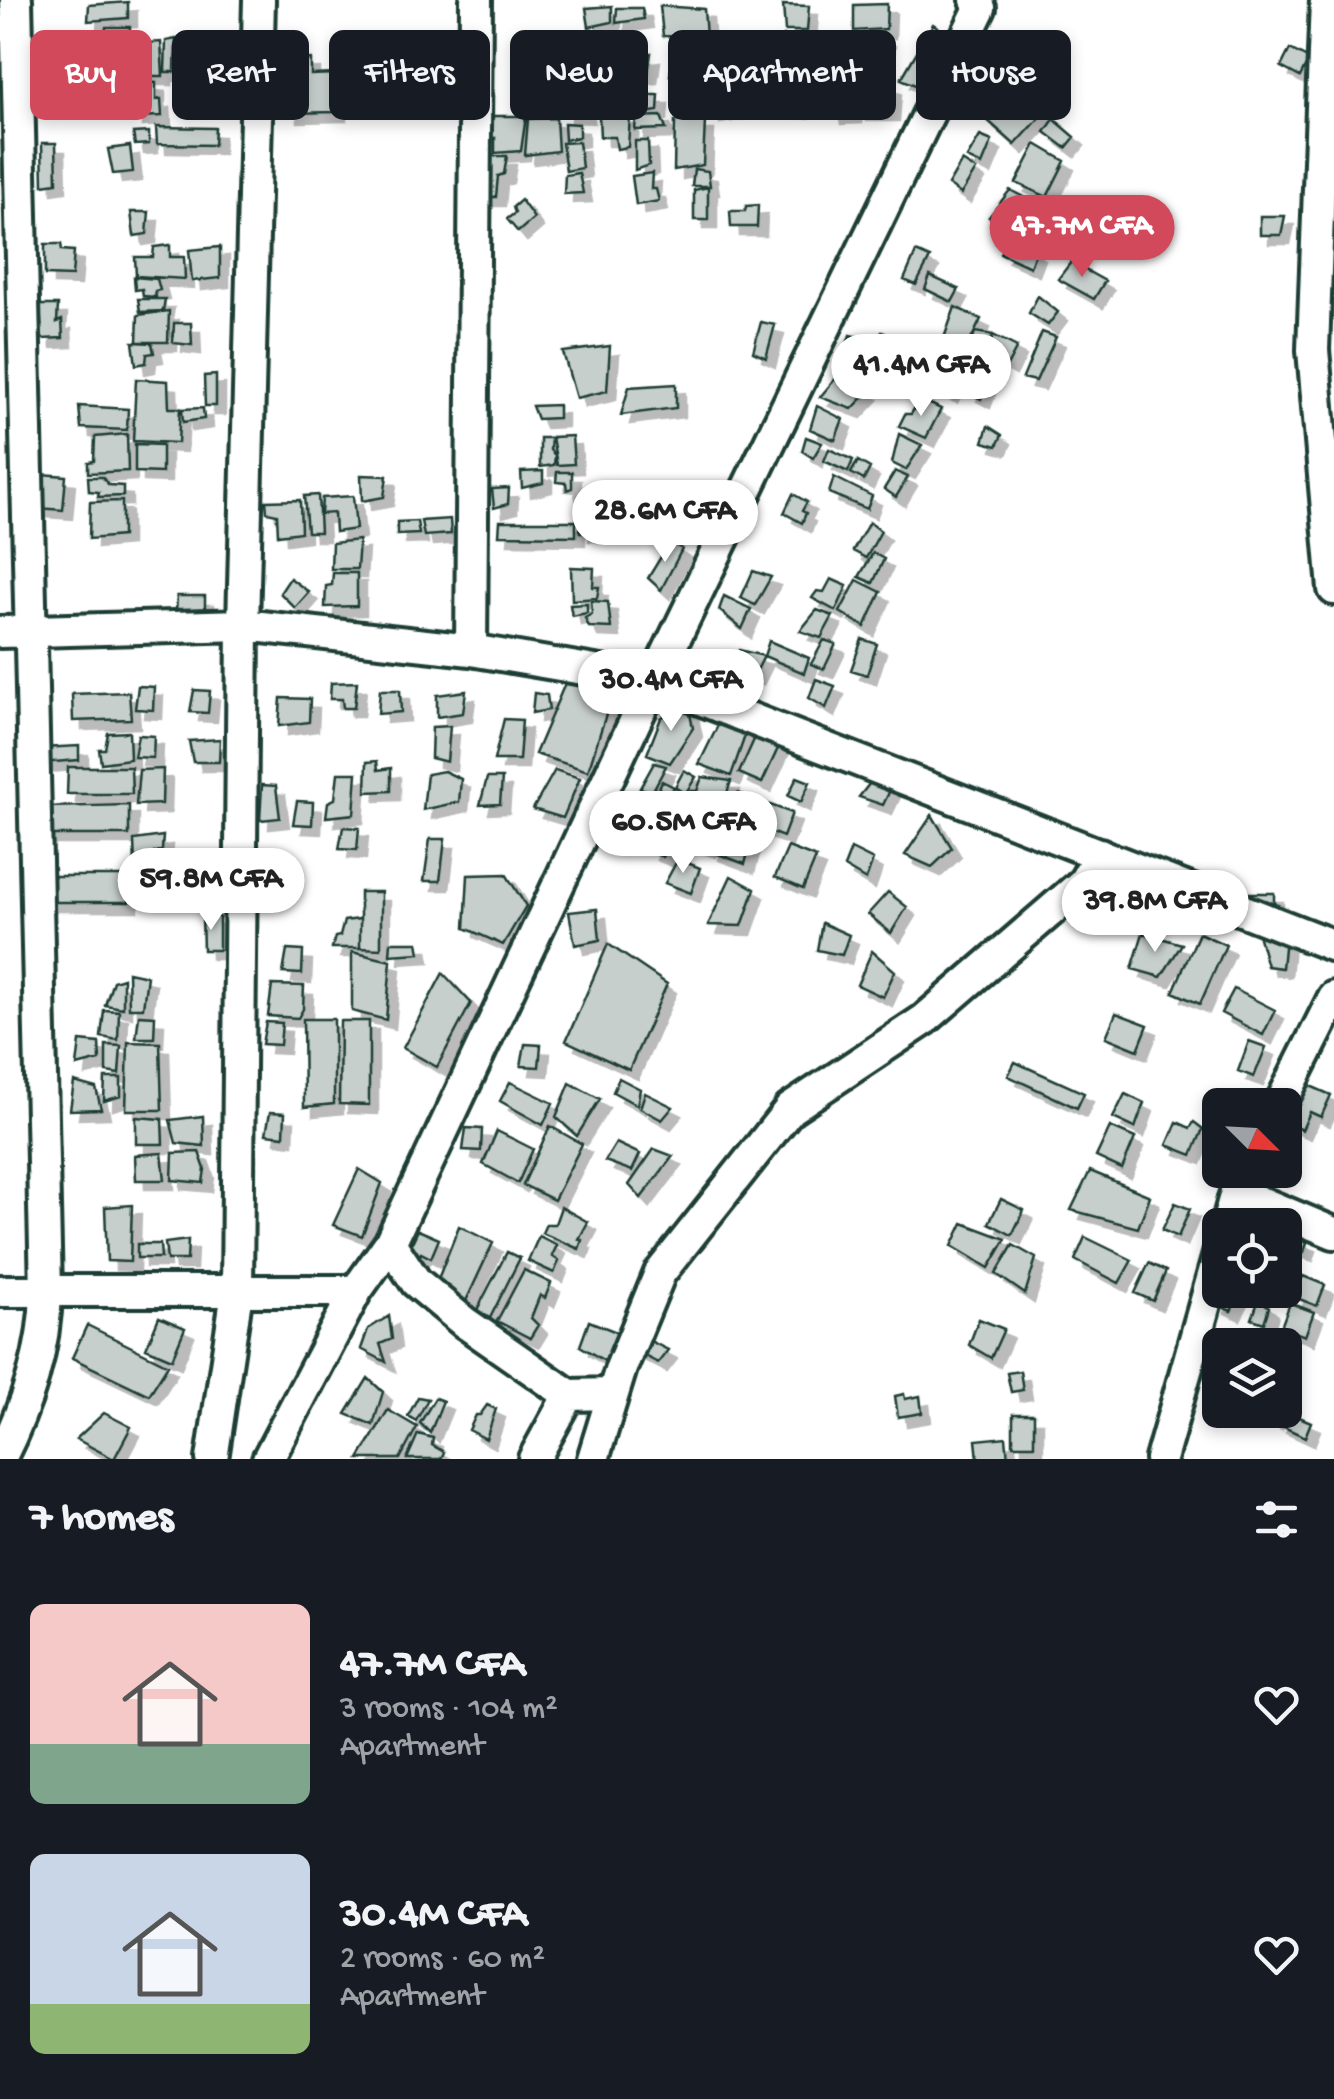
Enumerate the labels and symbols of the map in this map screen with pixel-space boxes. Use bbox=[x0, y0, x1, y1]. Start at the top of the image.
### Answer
pin: 47.7M CFA bbox=[968, 195, 1196, 280]
pin: 41.4M CFA bbox=[807, 334, 1035, 419]
pin: 28.6M CFA bbox=[551, 480, 779, 565]
pin: 30.4M CFA bbox=[557, 649, 785, 734]
pin: 60.5M CFA bbox=[569, 791, 797, 876]
pin: 59.8M CFA bbox=[97, 848, 325, 933]
pin: 39.8M CFA bbox=[1041, 870, 1269, 955]
north arrow bbox=[1202, 1088, 1302, 1188]

